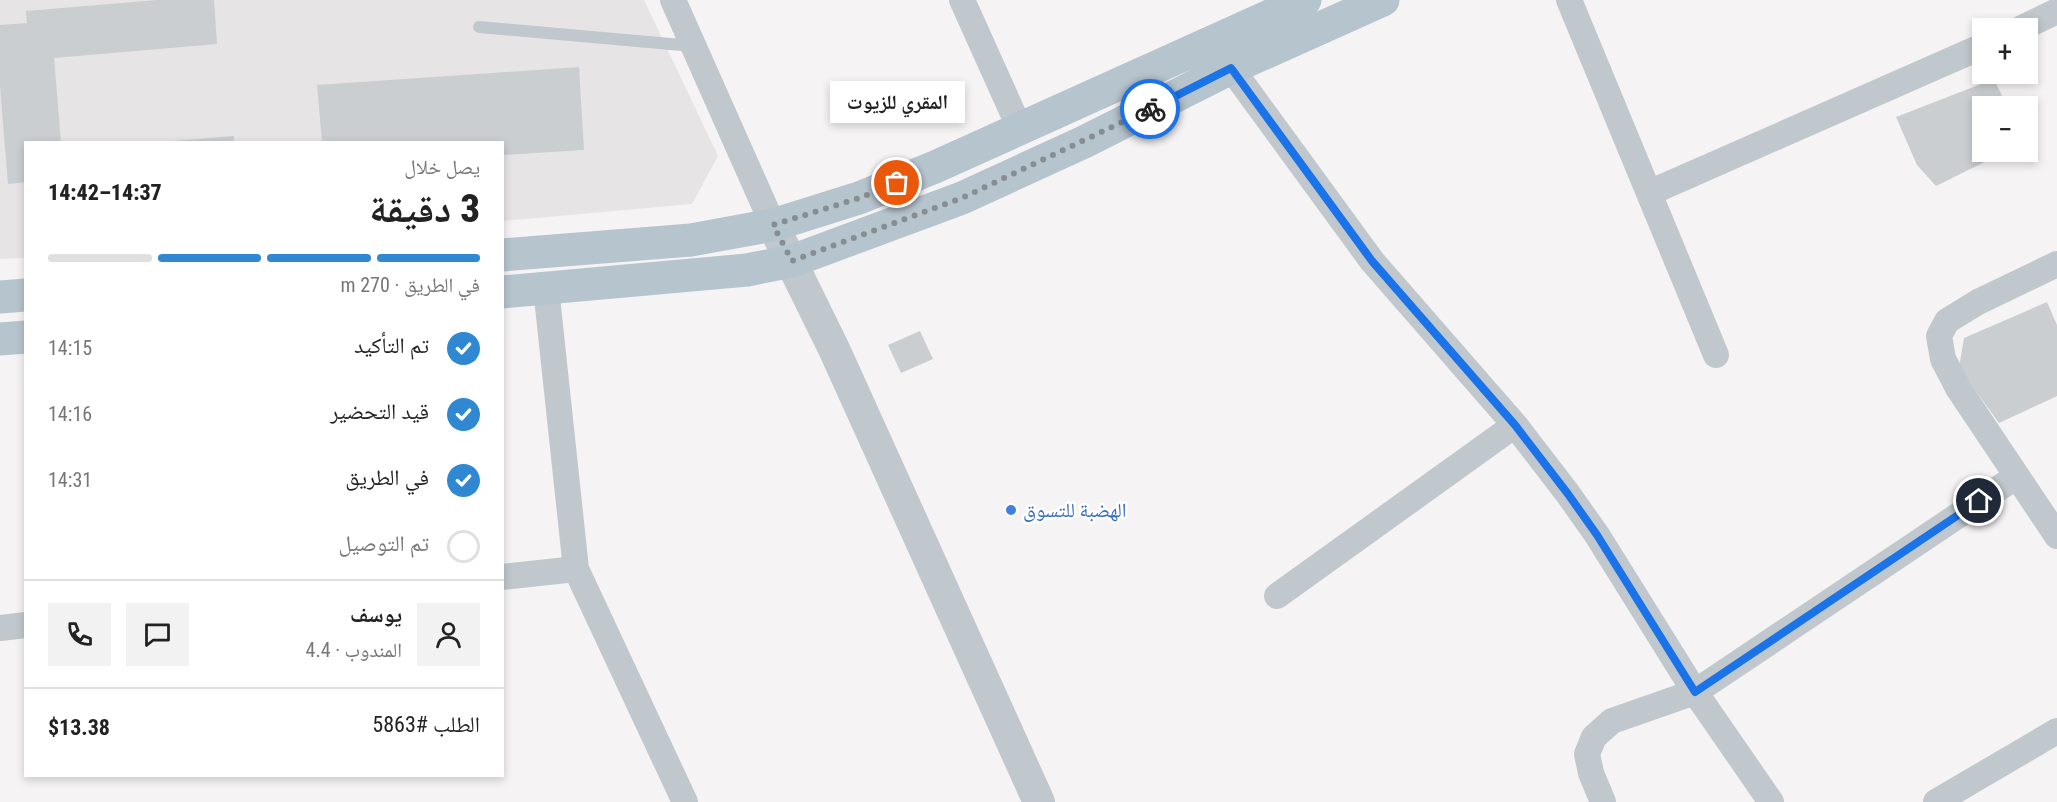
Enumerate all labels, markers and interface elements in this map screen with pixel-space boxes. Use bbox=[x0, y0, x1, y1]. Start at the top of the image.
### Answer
map controls bbox=[1972, 18, 2038, 162]
button: + bbox=[1972, 18, 2038, 84]
courier bbox=[1120, 79, 1180, 139]
callout: المقري للزيوت bbox=[830, 81, 964, 123]
text: المقري للزيوت bbox=[847, 90, 948, 114]
icon: bike bbox=[1134, 93, 1167, 126]
button: − bbox=[1972, 96, 2038, 162]
text: يصل خلال bbox=[404, 155, 480, 179]
pin bbox=[871, 157, 922, 208]
icon: bag bbox=[880, 166, 913, 199]
text: 14:37–14:42 bbox=[48, 180, 162, 205]
text: 3 دقيقة bbox=[369, 186, 480, 232]
text: في الطريق · 270 m bbox=[341, 273, 480, 297]
icon: check bbox=[447, 332, 480, 365]
text: تم التأكيد bbox=[354, 333, 429, 358]
text: 14:15 bbox=[48, 336, 92, 360]
icon: check bbox=[447, 398, 480, 431]
text: قيد التحضير bbox=[330, 399, 429, 424]
text: 14:16 bbox=[48, 402, 92, 426]
icon: check bbox=[447, 464, 480, 497]
text: في الطريق bbox=[345, 465, 429, 490]
text: 14:31 bbox=[48, 468, 92, 492]
pin bbox=[1953, 475, 2004, 526]
icon: home bbox=[1962, 484, 1995, 517]
place label: الهضبة للتسوق bbox=[1023, 498, 1127, 522]
marker: الهضبة للتسوق bbox=[1004, 503, 1018, 517]
text: تم التوصيل bbox=[338, 531, 429, 556]
text: يوسف bbox=[350, 602, 402, 627]
button: phone bbox=[48, 603, 111, 666]
button: chat bbox=[126, 603, 189, 666]
button: person bbox=[417, 603, 480, 666]
text: المندوب · 4.4 bbox=[306, 638, 402, 662]
text: الطلب #5863 bbox=[372, 712, 480, 737]
text: $13.38 bbox=[48, 715, 110, 740]

